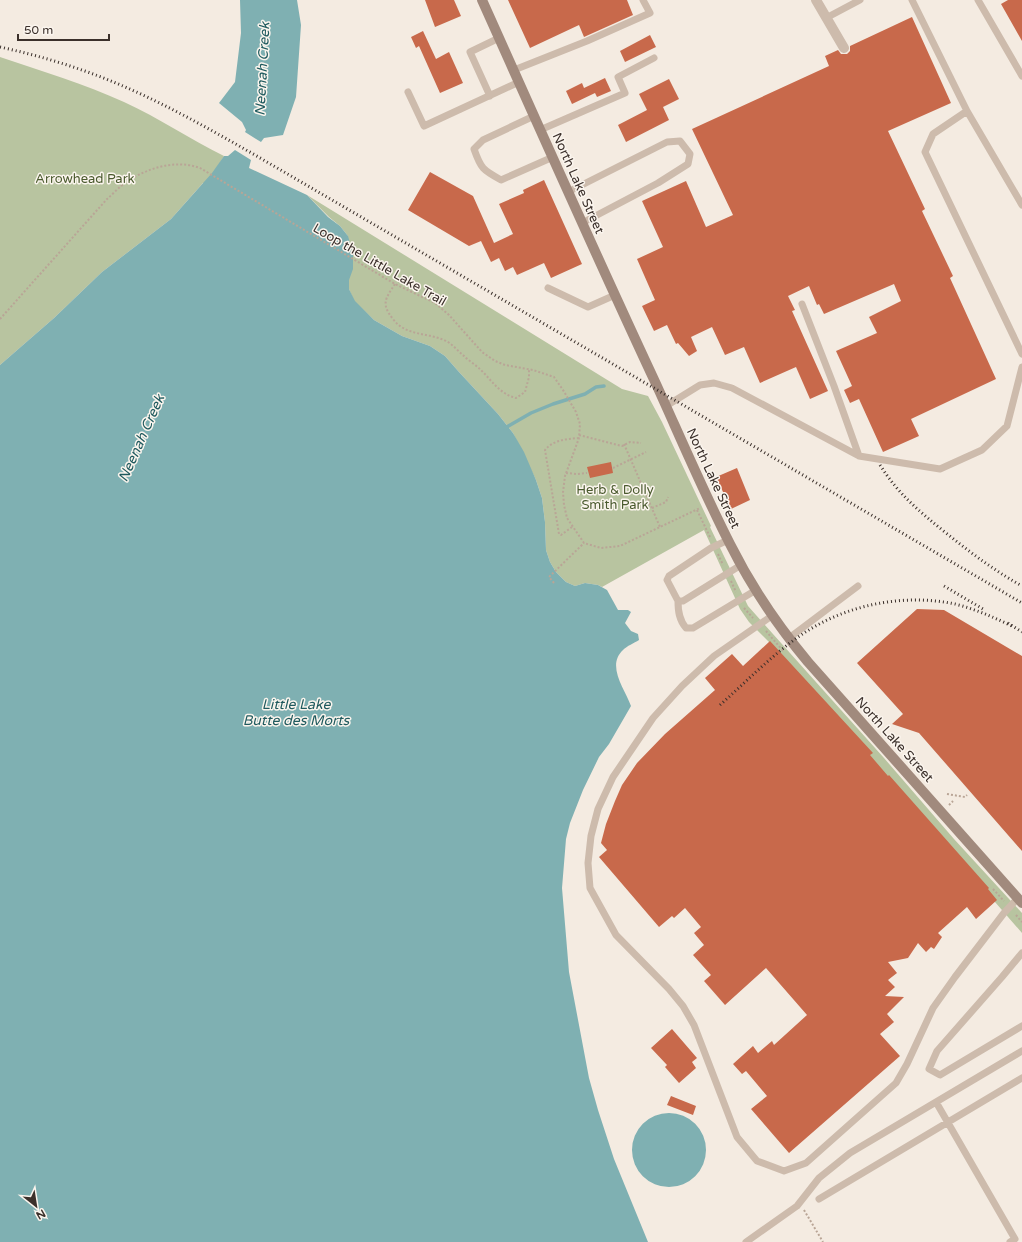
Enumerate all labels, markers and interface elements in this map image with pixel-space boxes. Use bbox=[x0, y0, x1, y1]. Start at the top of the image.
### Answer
scale bar bbox=[18, 16, 109, 42]
water label: Neenah Creek bbox=[252, 20, 274, 116]
text: 50 m bbox=[24, 23, 53, 37]
street label: North Lake Street bbox=[549, 130, 608, 237]
park label: Arrowhead Park bbox=[35, 171, 135, 187]
street label: Loop the Little Lake Trail bbox=[310, 220, 449, 310]
water label: Neenah Creek bbox=[115, 391, 169, 484]
street label: North Lake Street bbox=[683, 426, 743, 531]
park label: Herb & Dolly Smith Park bbox=[576, 482, 654, 513]
street label: North Lake Street bbox=[852, 694, 937, 786]
water label: Little Lake Butte des Morts bbox=[243, 696, 351, 729]
north arrow bbox=[16, 1186, 56, 1226]
text: N bbox=[34, 1206, 48, 1222]

